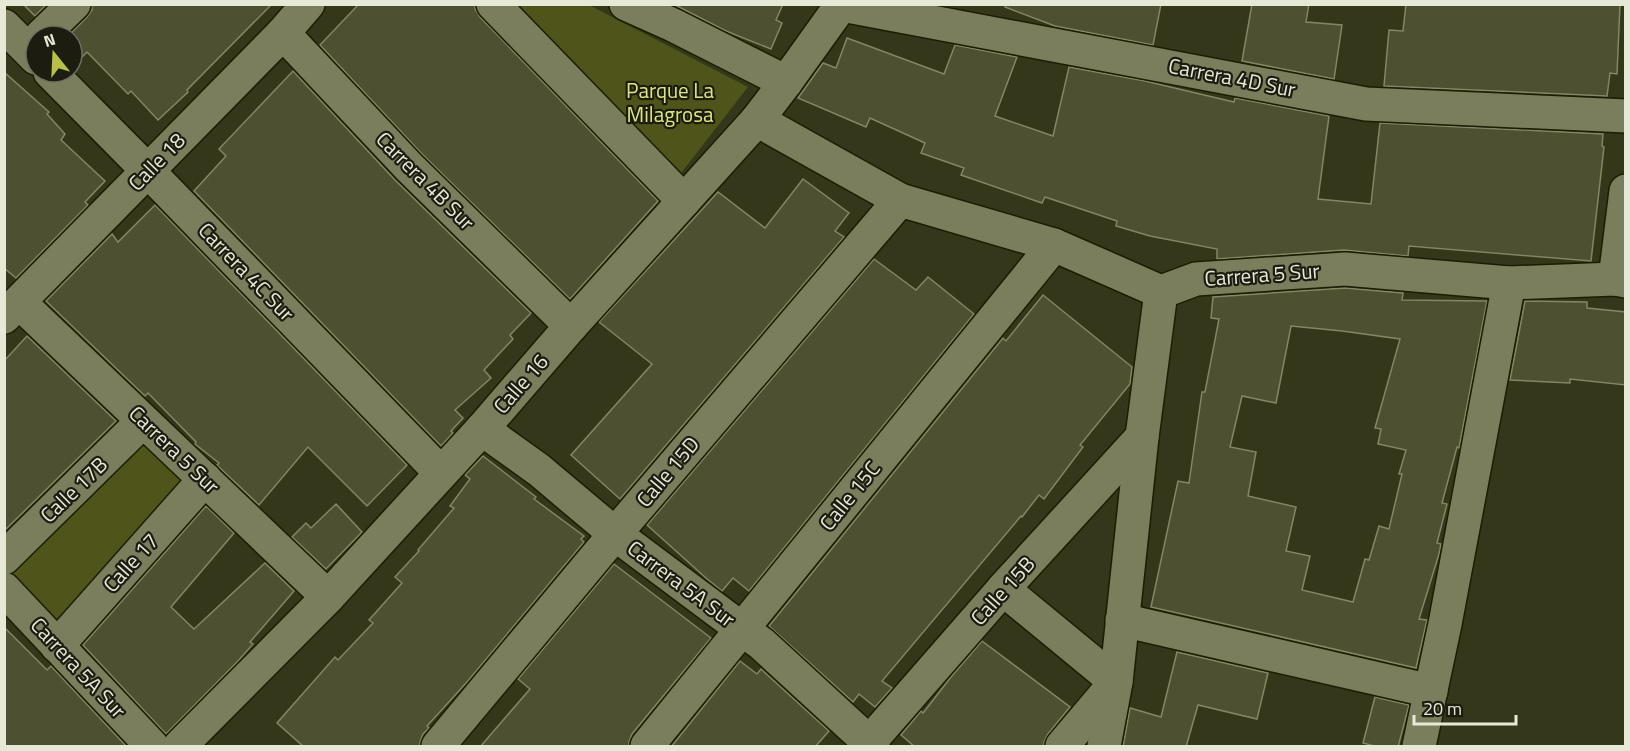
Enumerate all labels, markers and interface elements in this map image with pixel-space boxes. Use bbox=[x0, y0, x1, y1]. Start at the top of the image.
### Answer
north arrow bbox=[24, 24, 84, 84]
text: N bbox=[40, 27, 58, 53]
street label: Carrera 4D Sur bbox=[1166, 49, 1299, 105]
park label: Parque La Milagrosa bbox=[626, 74, 714, 130]
street label: Carrera 4B Sur bbox=[369, 124, 482, 237]
street label: Calle 18 bbox=[120, 125, 192, 198]
street label: Carrera 4C Sur bbox=[191, 215, 302, 328]
street label: Carrera 5 Sur bbox=[1203, 254, 1321, 294]
street label: Calle 16 bbox=[485, 346, 555, 420]
street label: Carrera 5 Sur bbox=[122, 398, 227, 501]
street label: Calle 15D bbox=[628, 429, 706, 514]
street label: Calle 17B bbox=[32, 449, 114, 530]
street label: Calle 15C bbox=[811, 454, 887, 537]
street label: Calle 17 bbox=[95, 525, 166, 599]
street label: Carrera 5A Sur bbox=[621, 532, 742, 634]
street label: Calle 15B bbox=[962, 549, 1042, 632]
street label: Carrera 5A Sur bbox=[23, 610, 134, 725]
scale bar bbox=[1414, 688, 1516, 726]
text: 20 m bbox=[1423, 695, 1462, 722]

